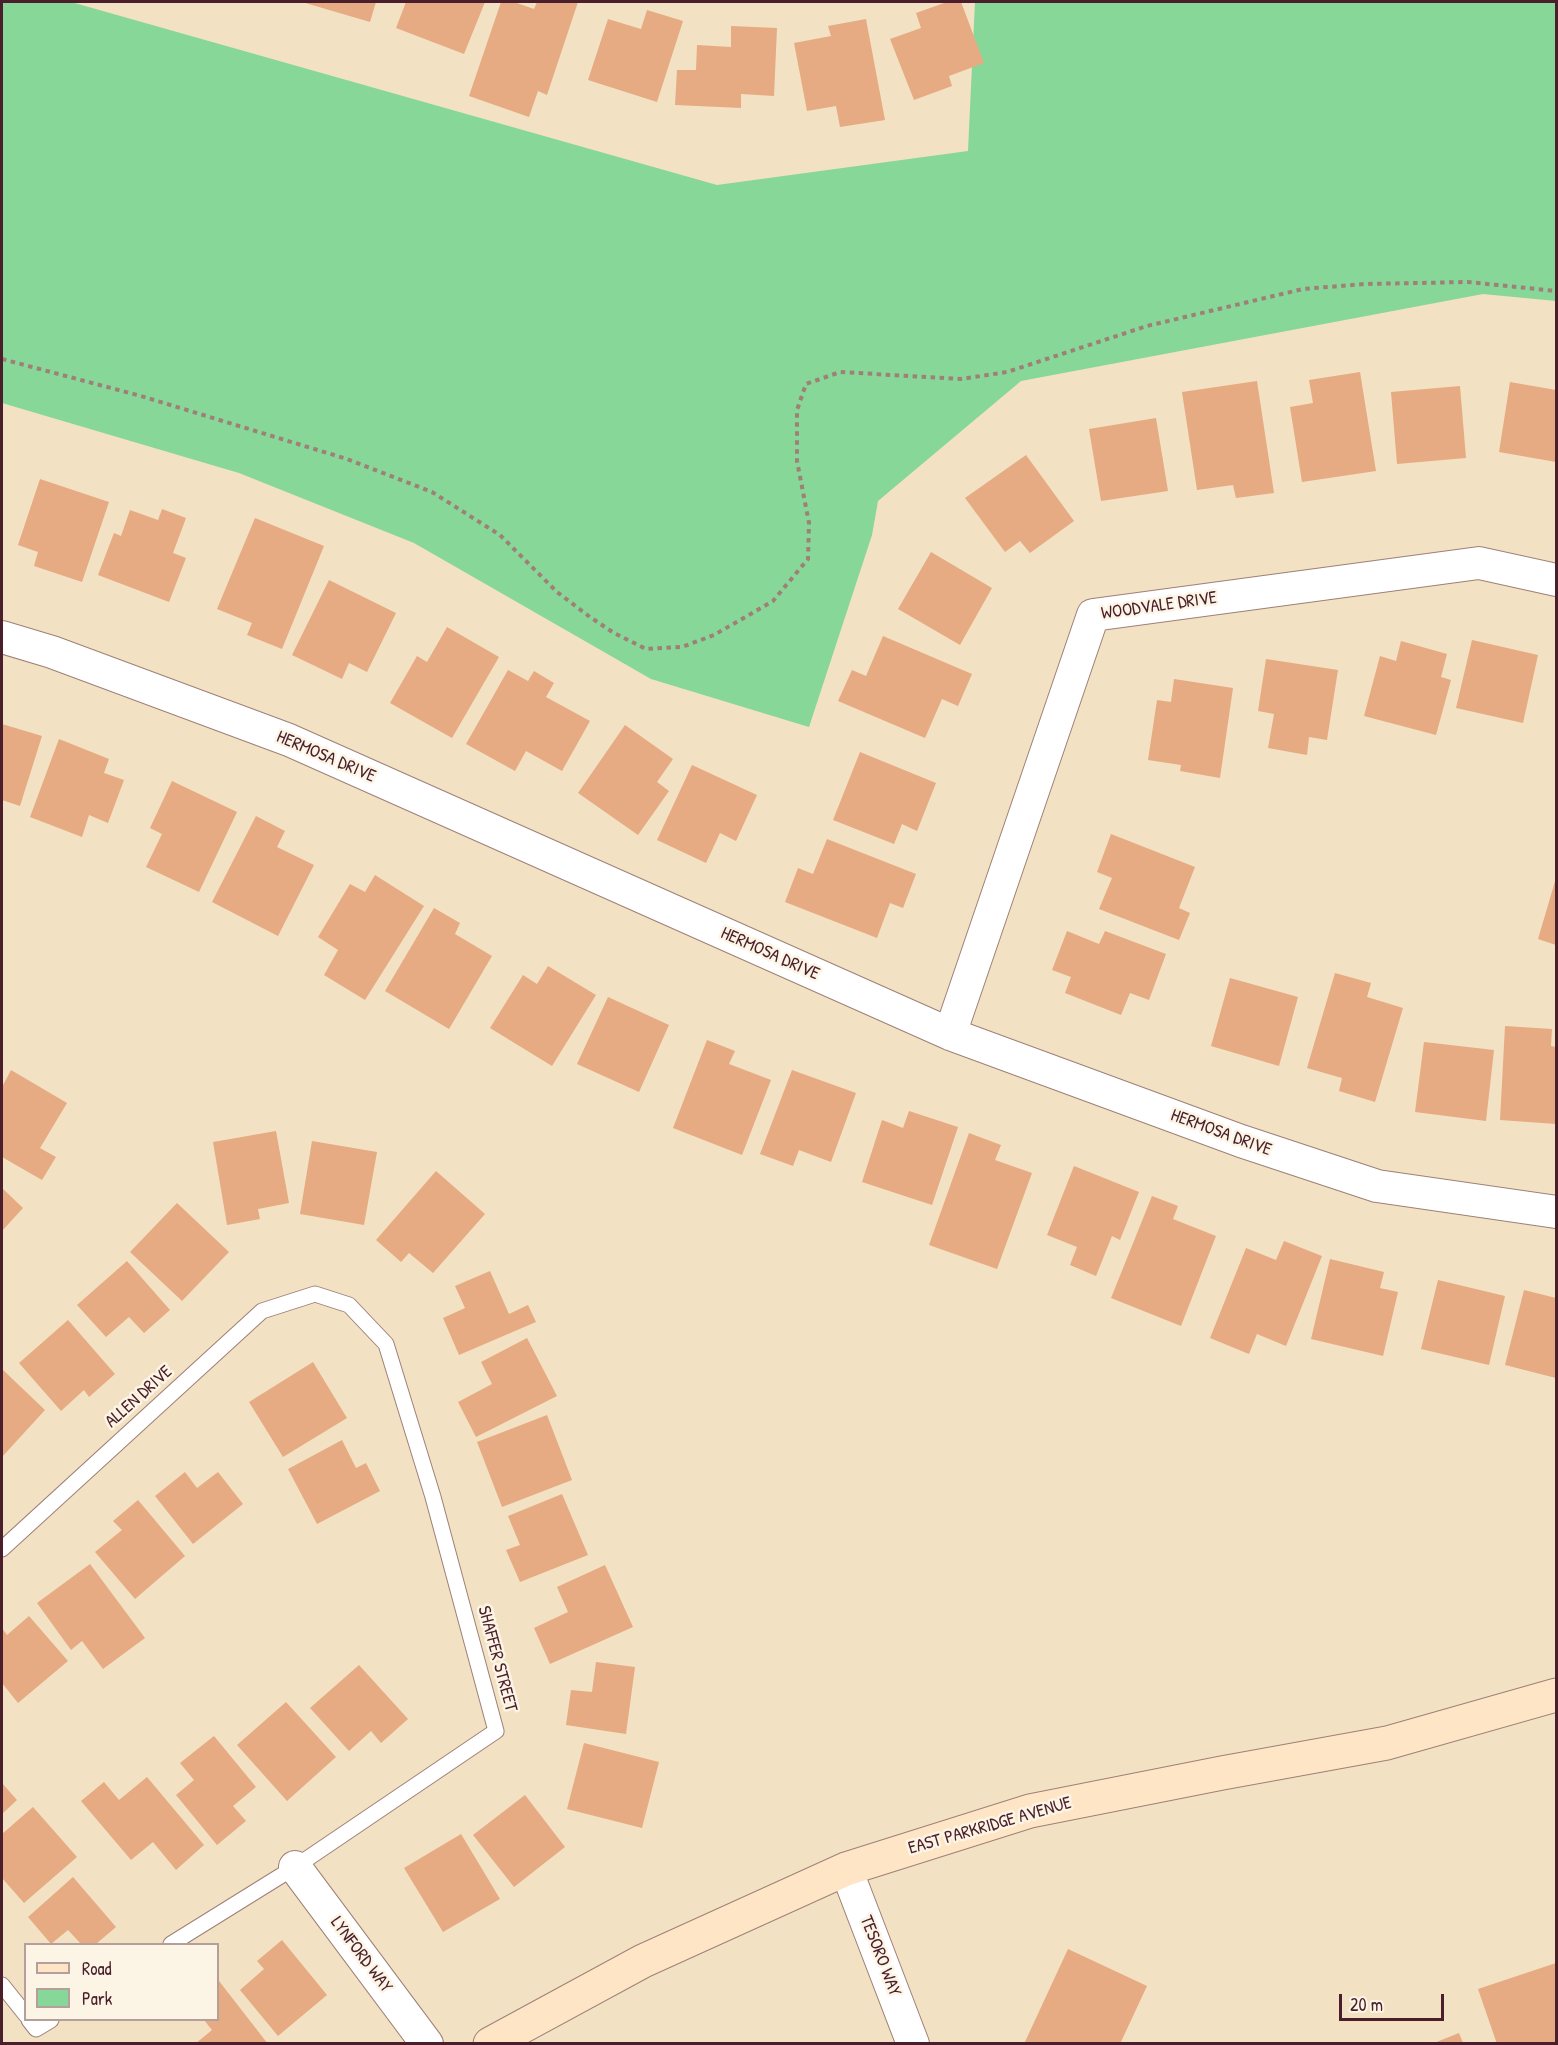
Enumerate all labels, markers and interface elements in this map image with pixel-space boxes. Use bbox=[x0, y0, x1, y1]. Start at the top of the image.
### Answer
street label: WOODVALE DRIVE bbox=[1100, 587, 1218, 625]
street label: HERMOSA DRIVE bbox=[273, 726, 379, 788]
street label: HERMOSA DRIVE bbox=[717, 923, 823, 985]
street label: HERMOSA DRIVE bbox=[1168, 1105, 1274, 1161]
street label: ALLEN DRIVE bbox=[101, 1361, 177, 1433]
street label: SHAFFER STREET bbox=[473, 1604, 521, 1714]
street label: EAST PARKRIDGE AVENUE bbox=[906, 1792, 1074, 1860]
street label: LYNFORD WAY bbox=[325, 1913, 397, 1997]
street label: TESORO WAY bbox=[855, 1913, 905, 1999]
legend bbox=[24, 1943, 219, 2021]
text: Road bbox=[82, 1956, 112, 1981]
scale bar bbox=[1342, 1982, 1447, 2020]
text: Park bbox=[82, 1986, 112, 2011]
text: 20 m bbox=[1350, 1992, 1383, 2017]

